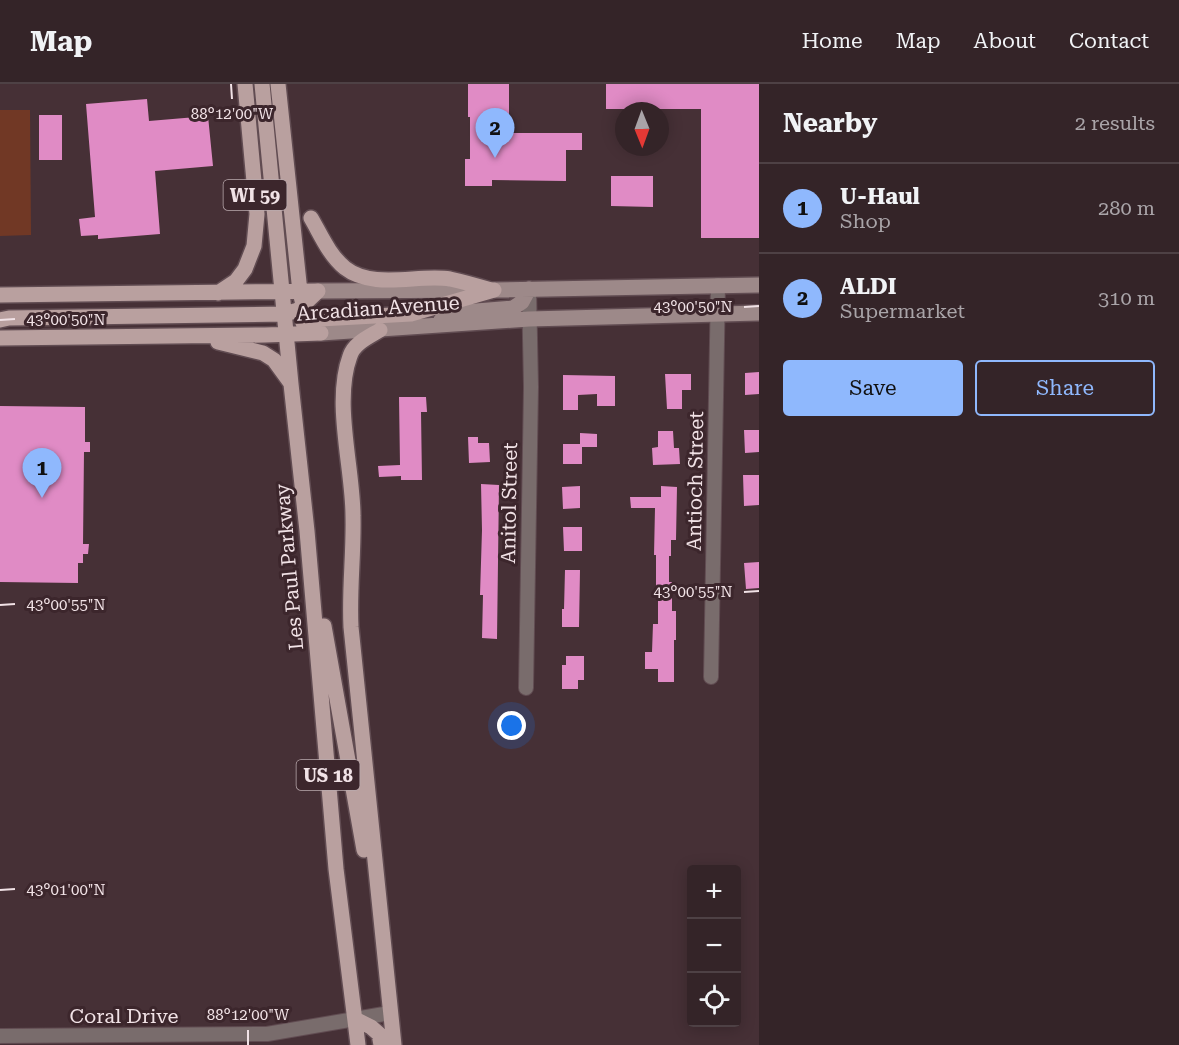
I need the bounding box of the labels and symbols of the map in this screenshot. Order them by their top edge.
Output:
north arrow [615,102,669,156]
text: 88°12'00"W [191,105,274,123]
pin: 2 [476,109,514,158]
road number: WI 59 [224,180,286,210]
street label: Arcadian Avenue [296,290,460,326]
text: 43°00'50"N [653,298,733,316]
text: 43°00'50"N [26,311,106,329]
street label: Antioch Street [682,411,708,551]
street label: Anitol Street [496,442,522,564]
pin: 1 [22,448,62,498]
street label: Les Paul Parkway [270,483,308,651]
text: 43°00'55"N [653,583,733,601]
text: 43°00'55"N [26,596,106,614]
your location [497,711,526,740]
road number: US 18 [296,760,360,790]
text: 43°01'00"N [26,881,106,899]
street label: Coral Drive [69,1004,179,1028]
text: 88°12'00"W [207,1006,290,1024]

